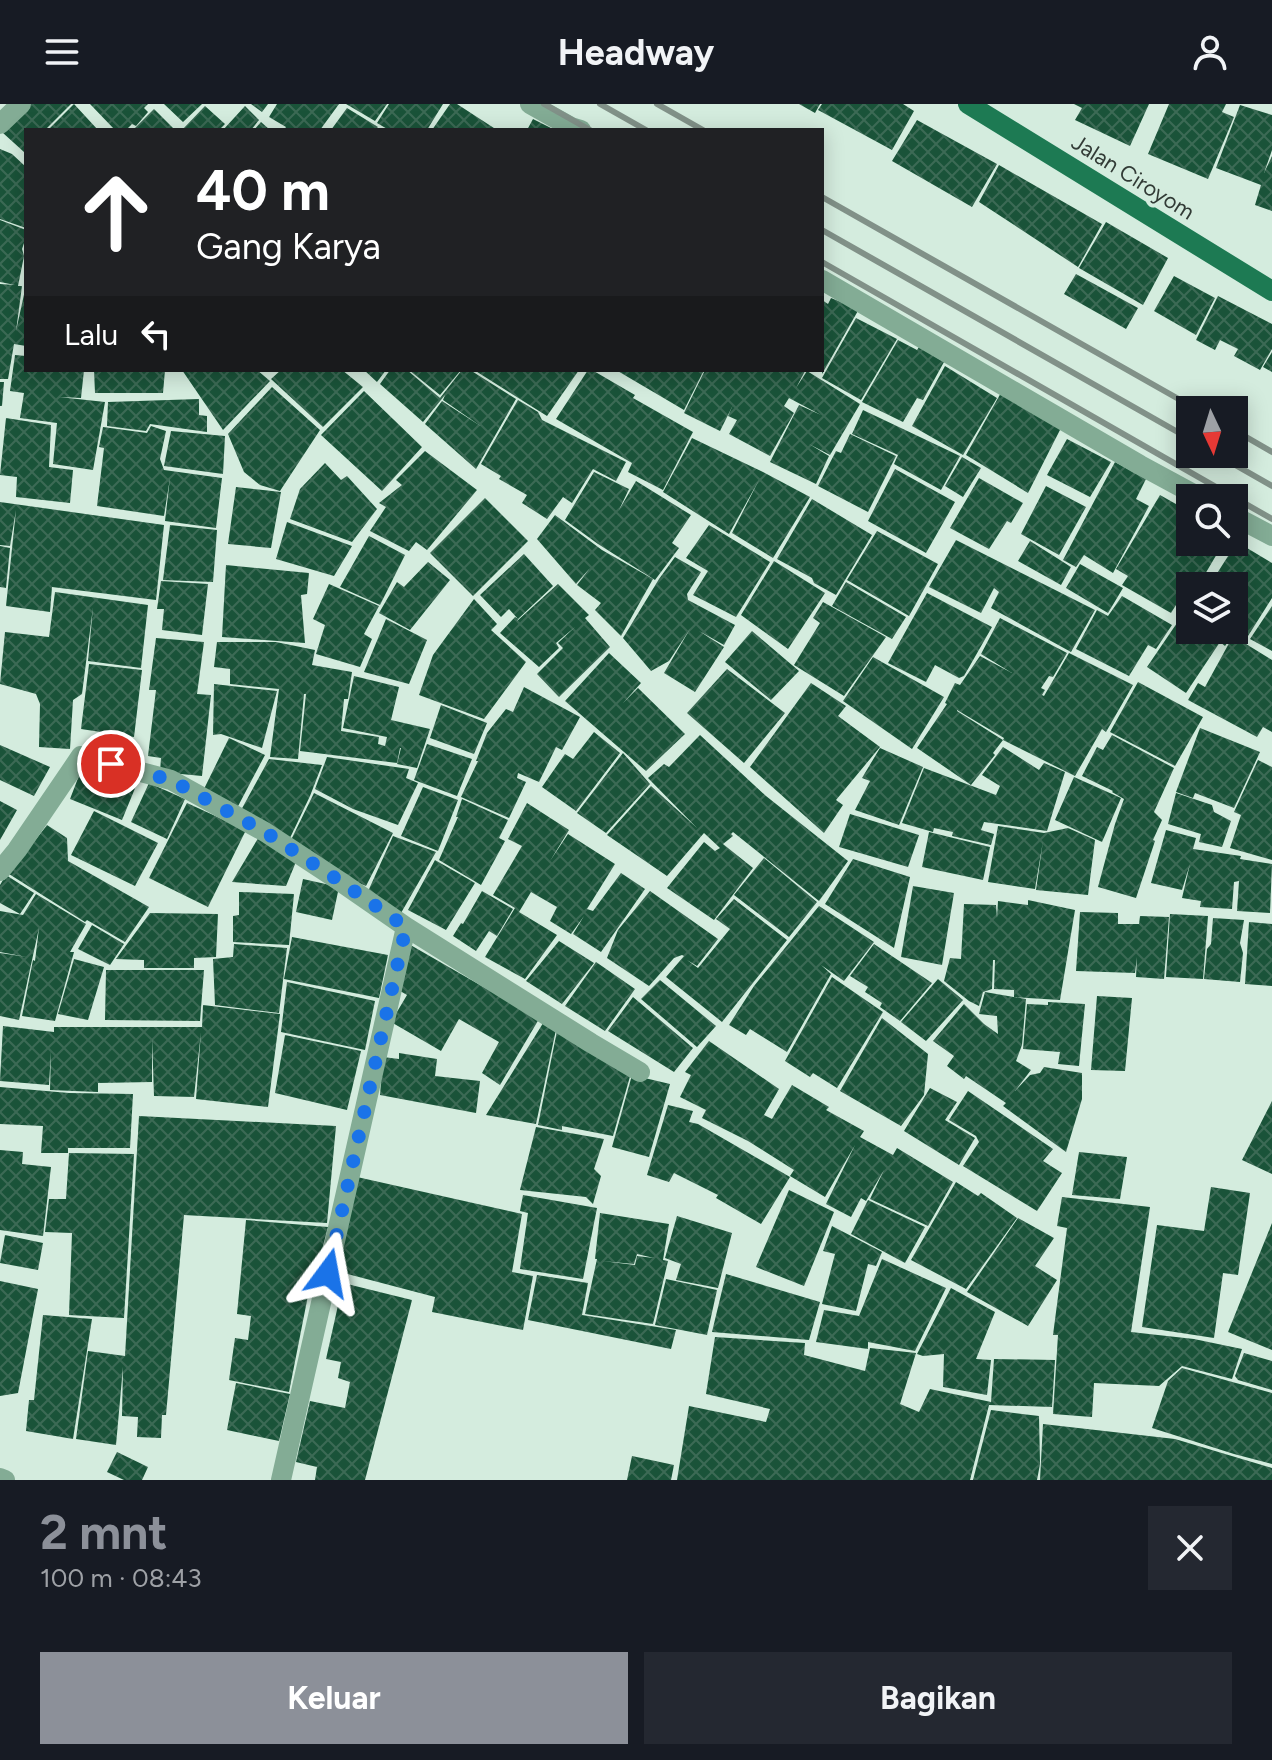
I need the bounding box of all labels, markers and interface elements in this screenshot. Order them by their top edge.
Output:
icon: menu [40,30,84,74]
icon: person [1188,30,1232,74]
text: Headway [558,31,714,74]
street label: Jalan Ciroyom [1066,128,1200,226]
text: 40 m [196,157,330,224]
icon: ahead [64,160,168,264]
text: Gang Karya [196,225,381,268]
icon: left [134,312,178,356]
text: Lalu [64,316,118,353]
north arrow [1176,396,1248,468]
map controls [1176,396,1248,644]
button: search [1176,484,1248,556]
button: layers [1176,572,1248,644]
pin [77,730,145,798]
icon: arrive [89,742,133,786]
position arrow [286,1231,370,1315]
text: 2 mnt [40,1503,168,1561]
button: close [1148,1506,1232,1590]
text: 100 m · 08:43 [40,1562,202,1594]
button: Keluar [40,1652,628,1744]
button: Bagikan [644,1652,1232,1744]

